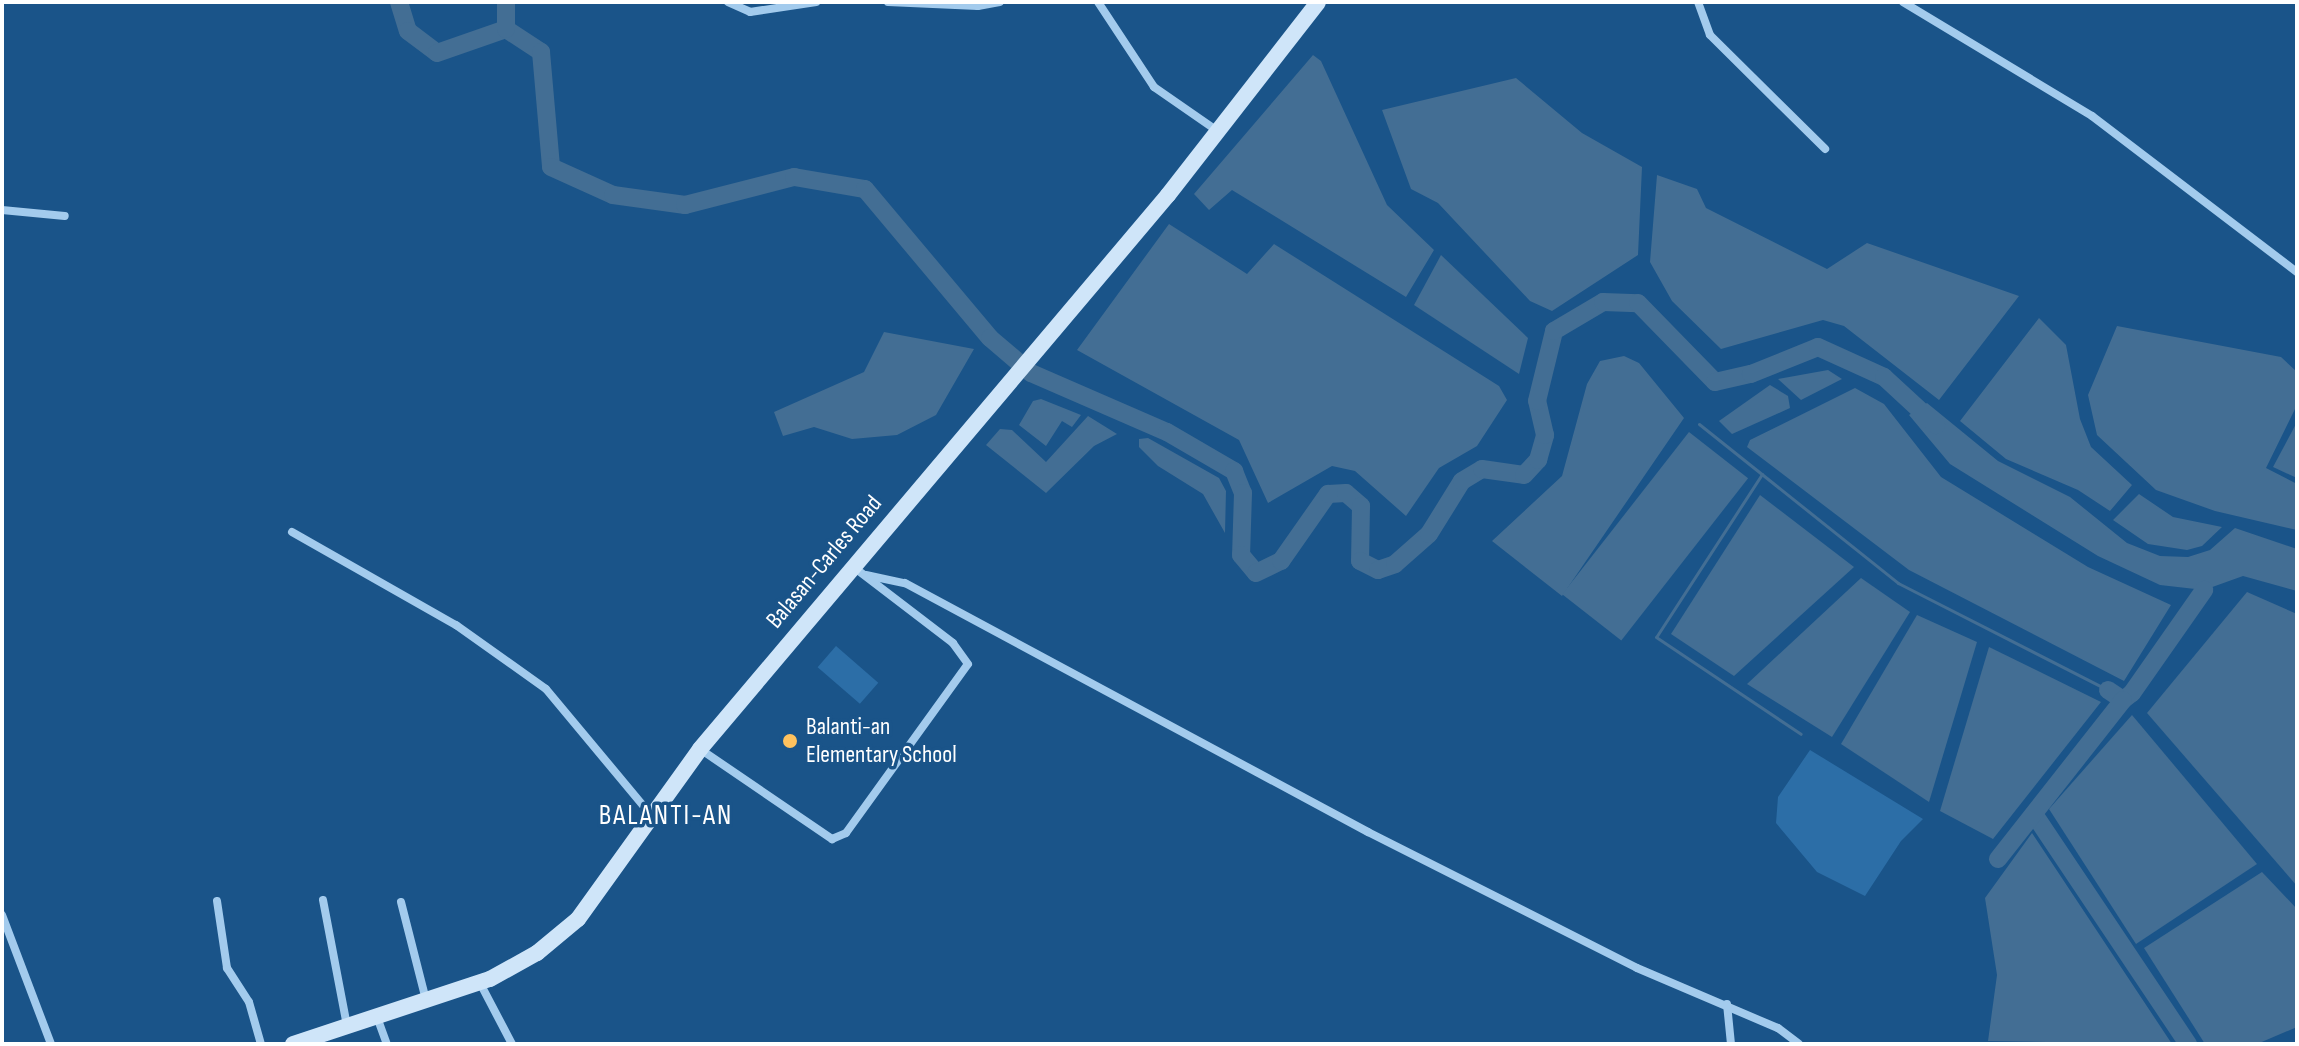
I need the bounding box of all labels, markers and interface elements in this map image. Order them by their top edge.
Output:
street label: Balasan-Carles Road [760,490,888,634]
place label: Balanti-an Elementary School [806,713,957,769]
marker: Balanti-an Elementary School [781,732,799,750]
district label: BALANTI-AN [599,799,733,833]

